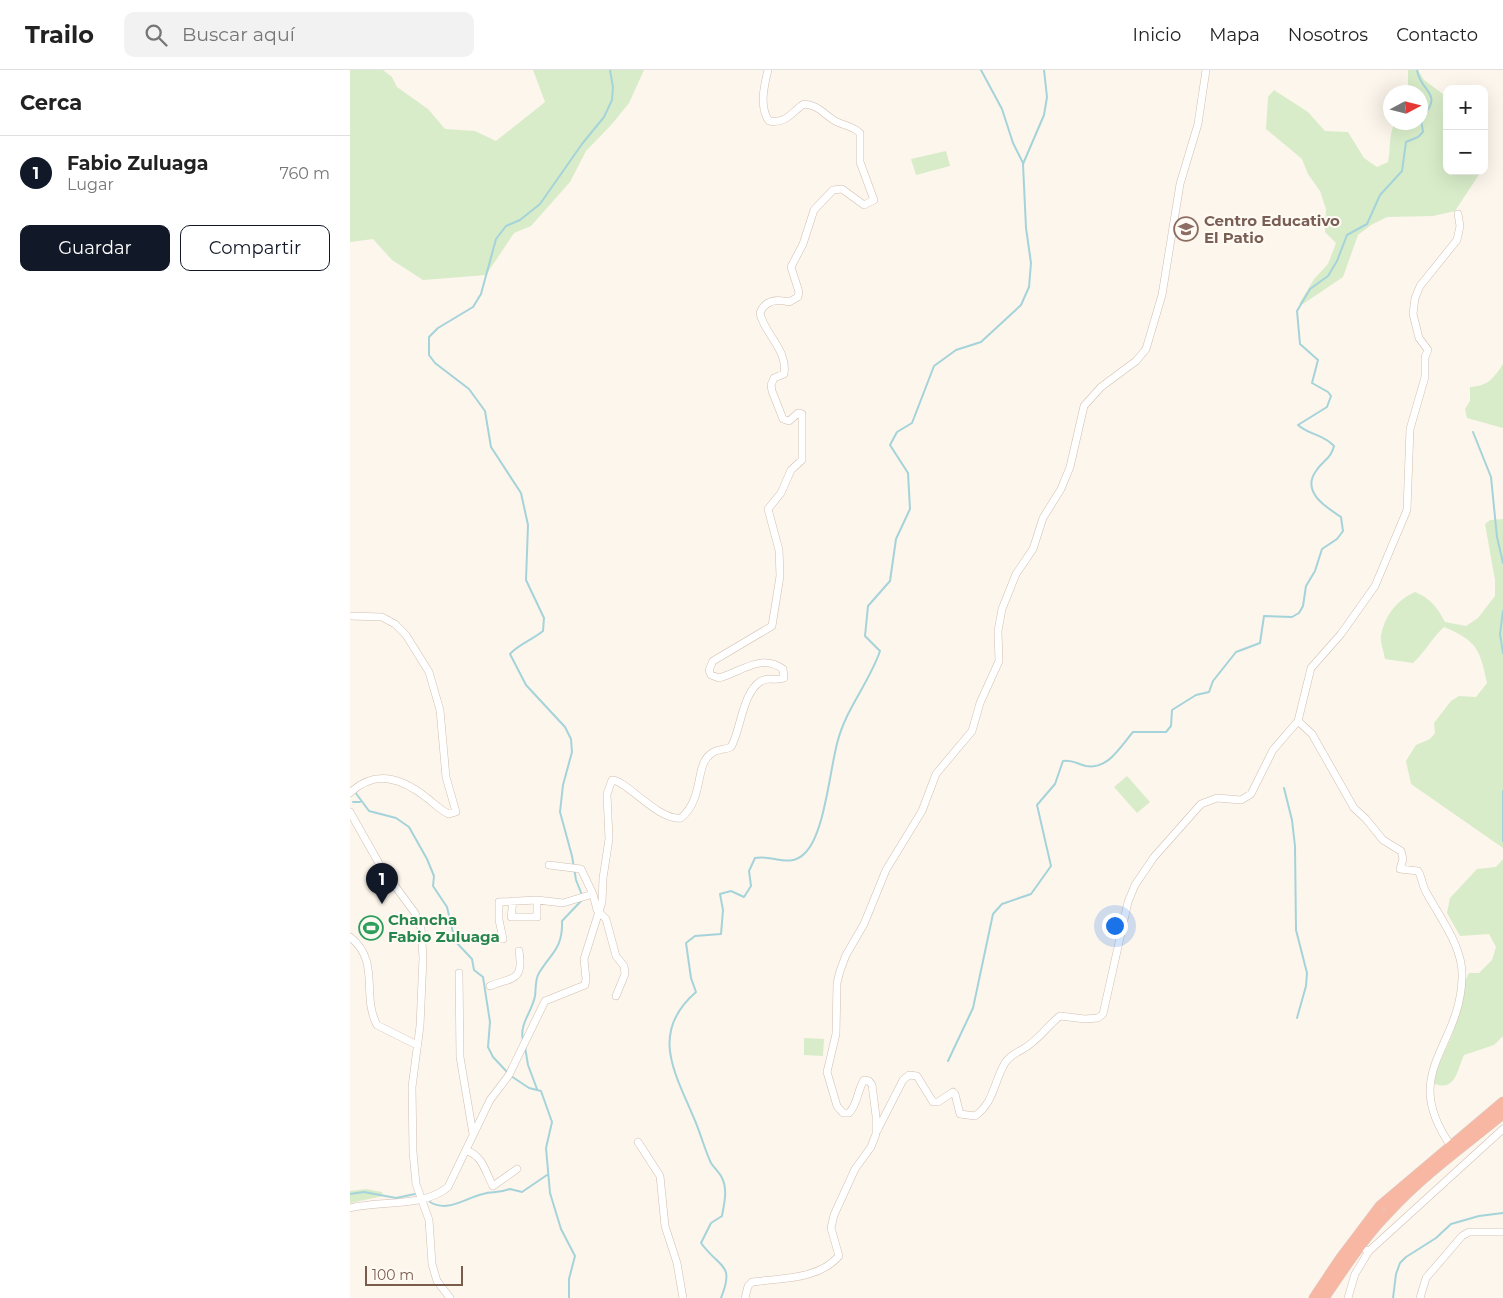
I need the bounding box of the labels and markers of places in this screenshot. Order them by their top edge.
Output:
place label: Centro Educativo El Patio [1204,211,1340,247]
school or university icon: Centro Educativo El Patio [1173,216,1199,242]
pin: 1 [366,863,398,904]
place label: Chancha Fabio Zuluaga [388,910,500,946]
sports icon: Chancha Fabio Zuluaga [358,915,384,941]

